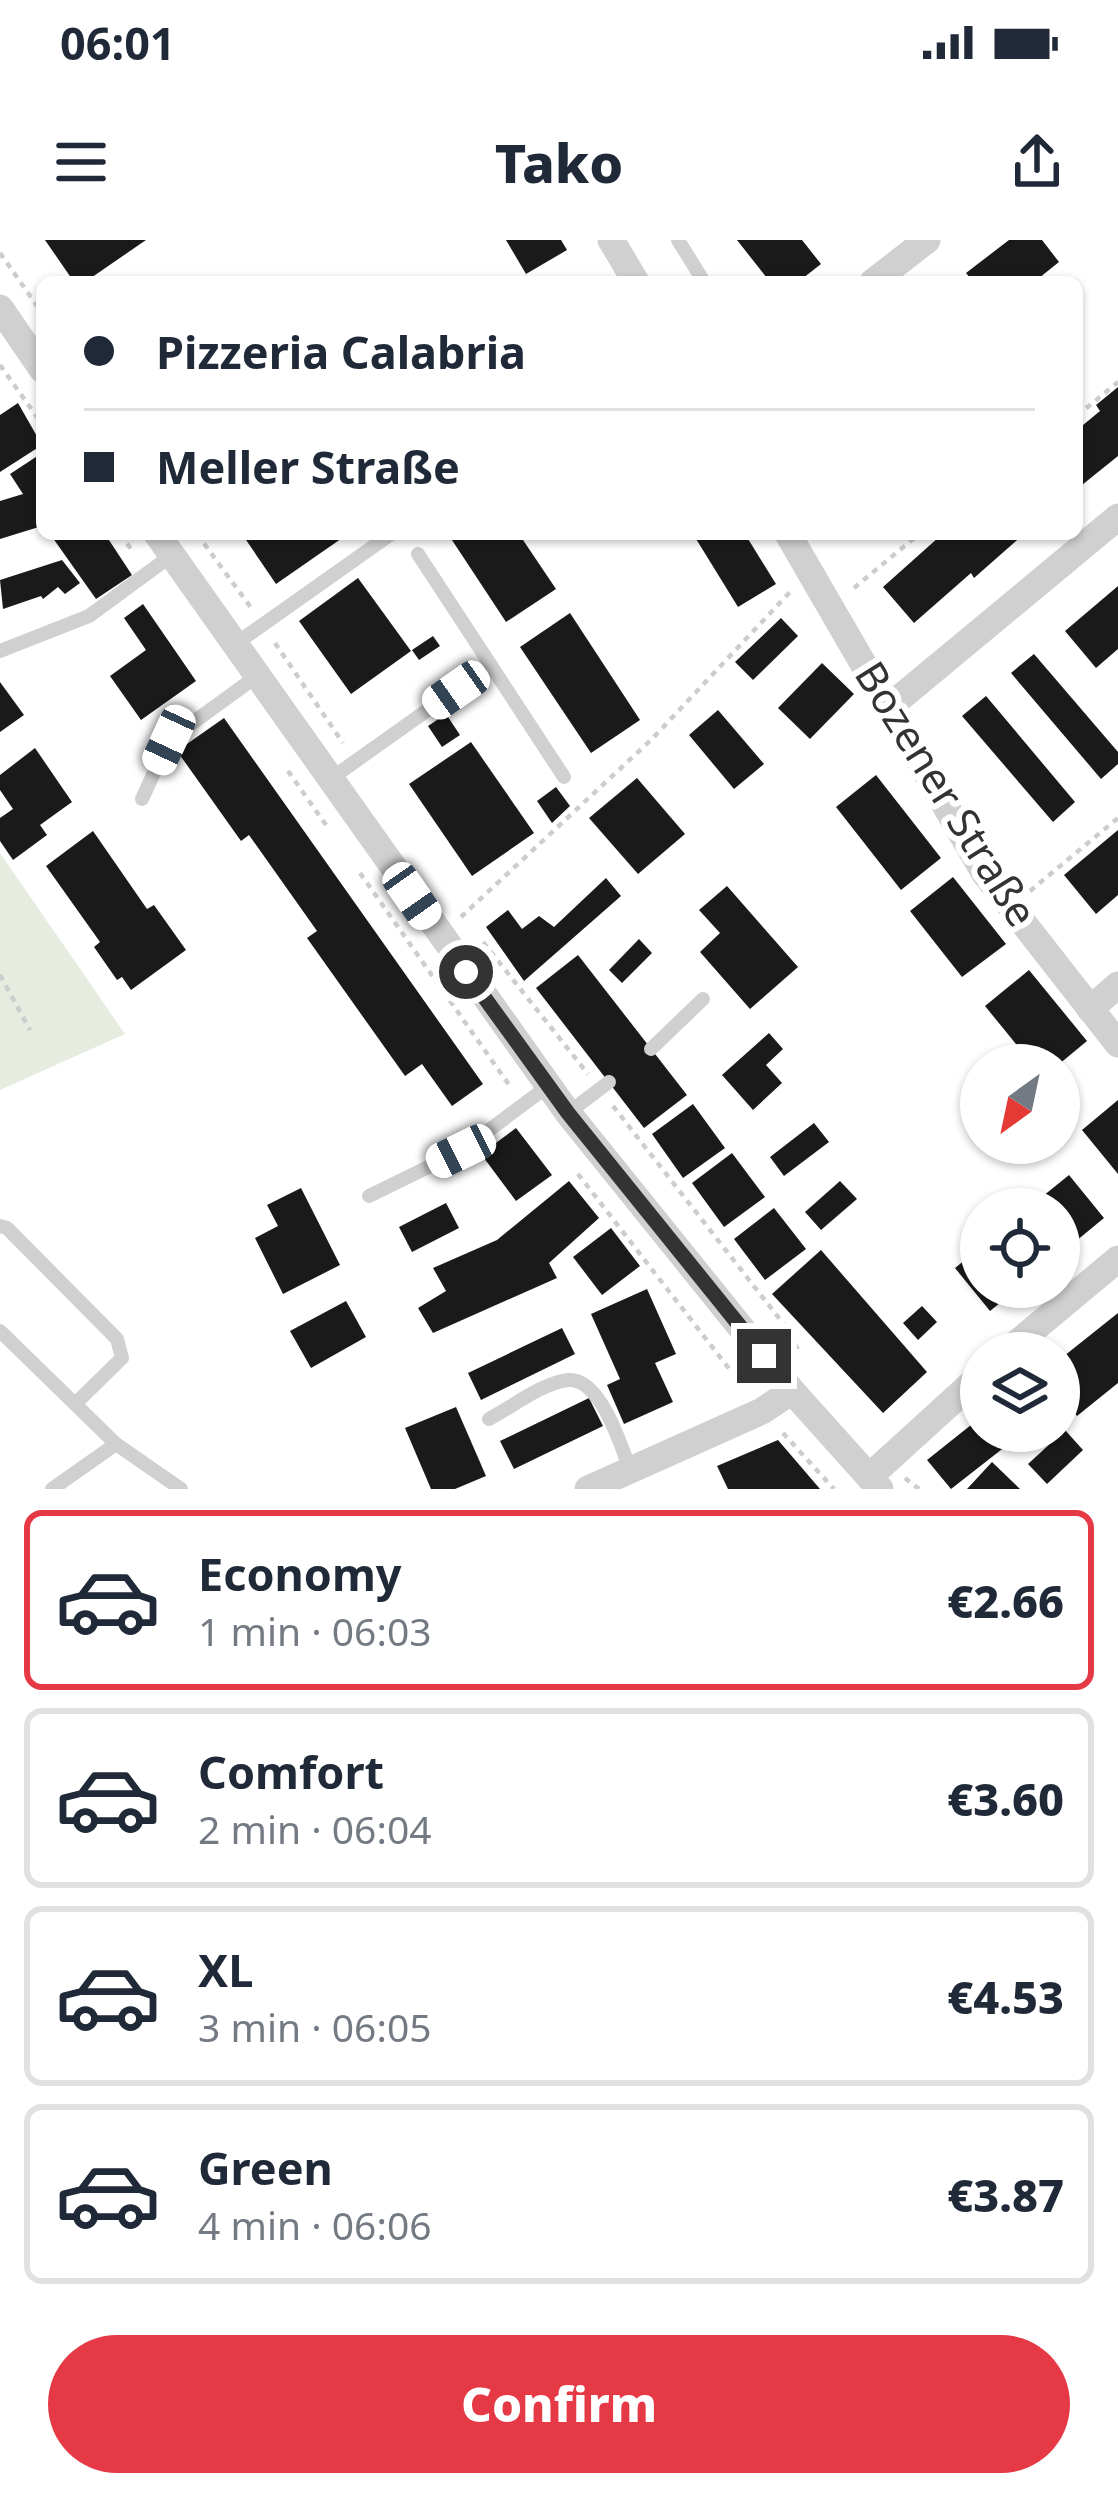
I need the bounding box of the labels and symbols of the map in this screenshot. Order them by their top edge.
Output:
street label: Bozener Straße [843,650,1051,936]
car [416,655,496,725]
car [137,700,201,780]
car [377,856,447,936]
route start [439,945,493,999]
north arrow [960,1044,1080,1164]
car [421,1119,501,1183]
route end [737,1329,791,1383]

